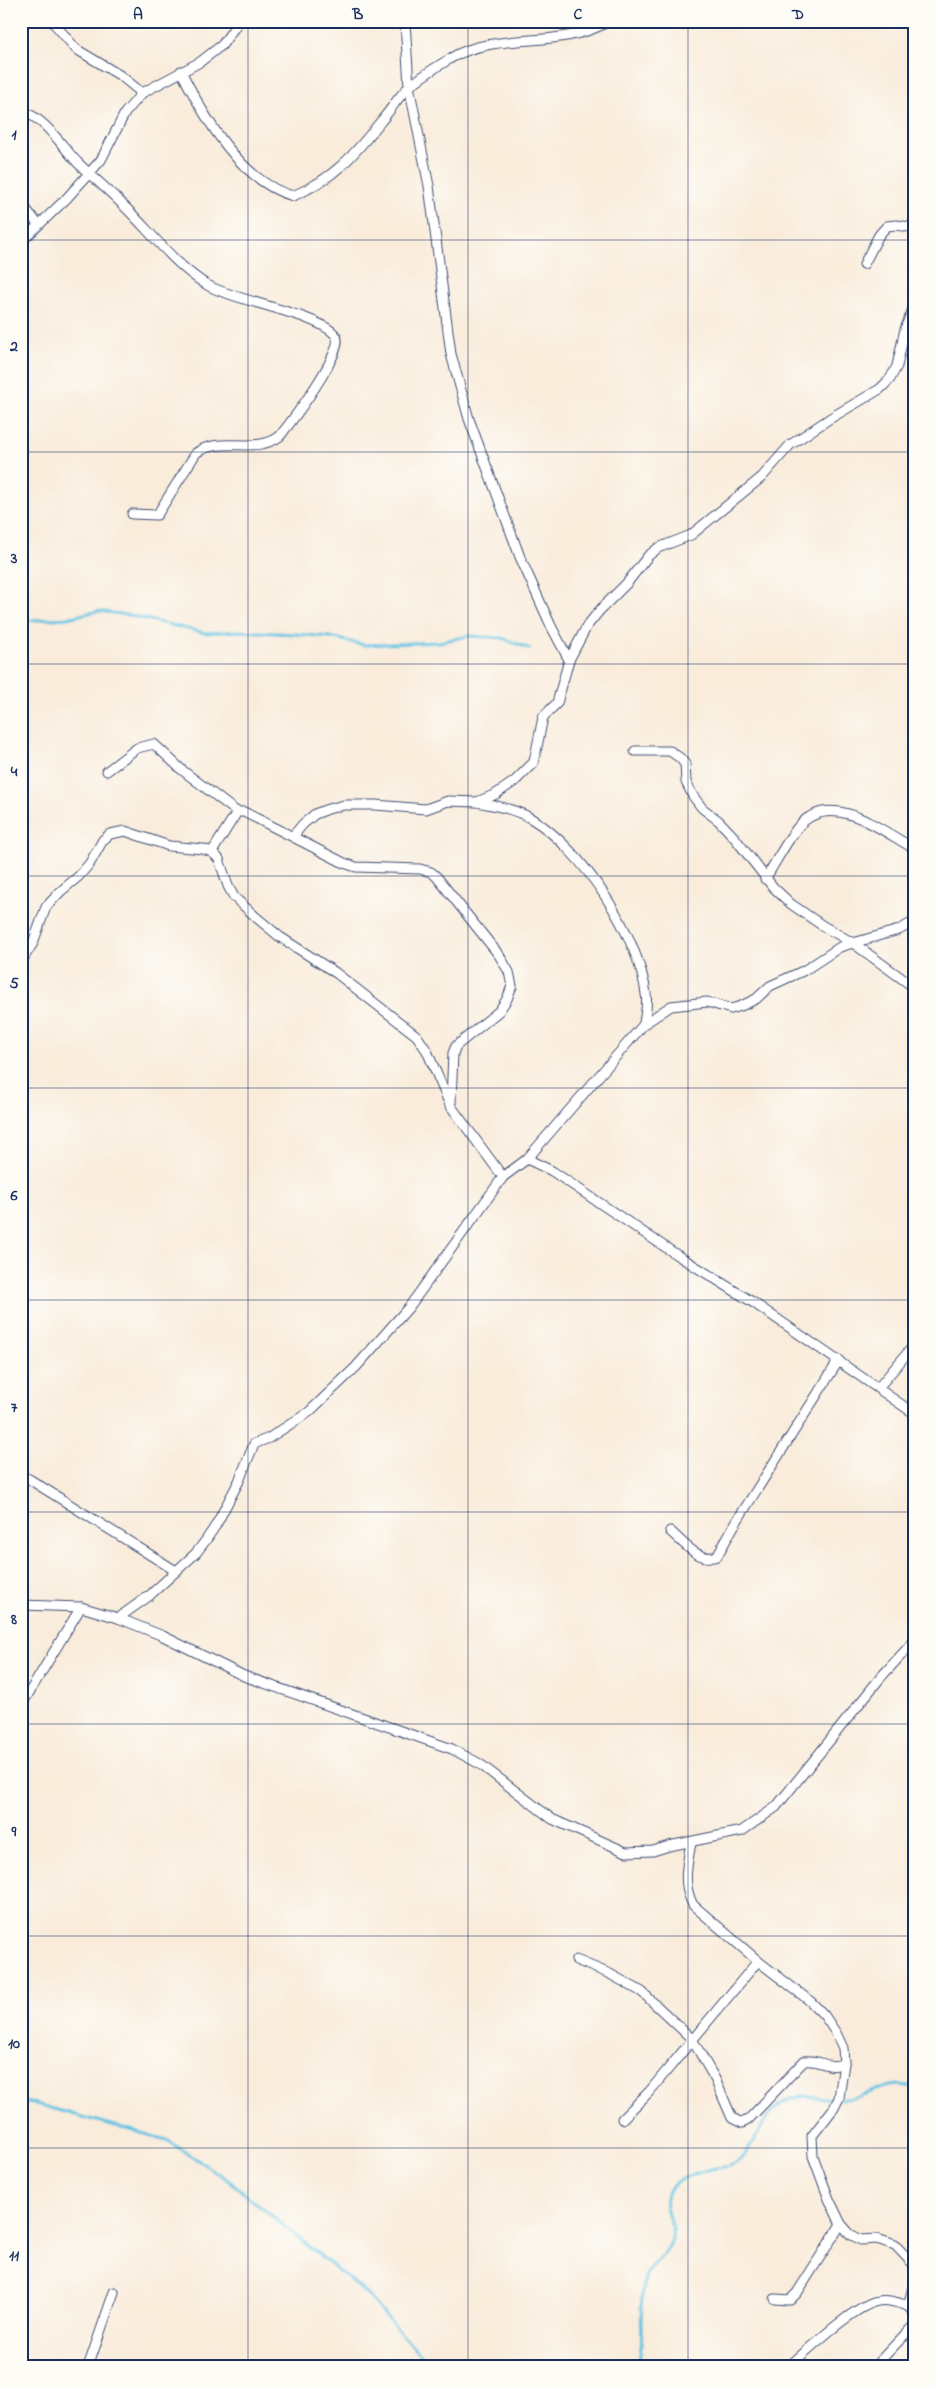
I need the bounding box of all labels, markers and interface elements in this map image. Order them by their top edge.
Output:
text: A [133,3,143,27]
text: B [352,3,364,27]
text: C [574,3,583,27]
text: D [791,3,804,27]
text: 1 [11,123,17,147]
text: 2 [9,335,18,359]
text: 3 [10,547,18,571]
text: 4 [10,760,18,784]
text: 5 [9,972,19,996]
text: 6 [9,1184,18,1208]
text: 7 [11,1396,18,1420]
text: 8 [10,1608,17,1632]
text: 9 [11,1820,17,1844]
text: 10 [8,2032,20,2056]
text: 11 [9,2244,20,2268]

